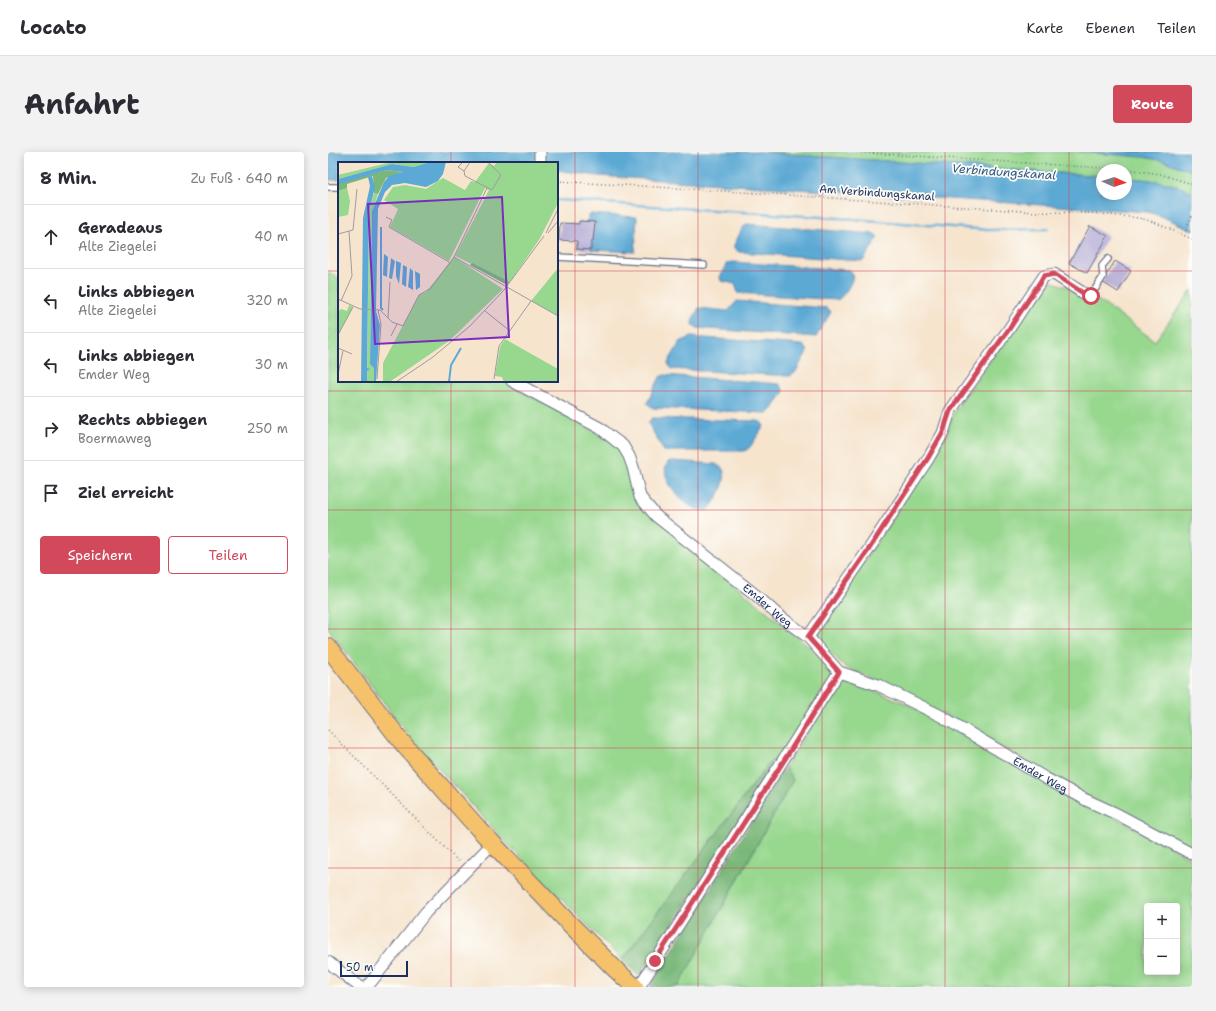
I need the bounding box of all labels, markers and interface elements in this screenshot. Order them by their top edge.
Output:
text: Locato [20,15,87,40]
text: Karte [1027,19,1064,37]
text: Ebenen [1086,19,1135,37]
text: Teilen [1157,19,1196,37]
text: Anfahrt [24,85,140,123]
button: Route [1113,85,1192,123]
water label: Verbindungskanal [951,160,1057,184]
inset map [338,162,558,382]
north arrow [1096,164,1132,200]
text: 8 Min. [40,167,97,189]
text: Zu Fuß · 640 m [191,170,288,187]
street label: Am Verbindungskanal [819,181,936,205]
text: Geradeaus [78,218,163,238]
icon: ahead [40,226,62,248]
text: 40 m [254,228,288,245]
text: Alte Ziegelei [78,238,157,255]
text: Links abbiegen [78,282,194,302]
route start [1082,287,1100,305]
icon: left [40,290,62,312]
text: 320 m [246,292,288,309]
text: Alte Ziegelei [78,302,157,319]
text: Links abbiegen [78,346,194,366]
icon: left [40,354,62,376]
text: 30 m [254,356,288,373]
text: Emder Weg [78,366,150,383]
text: Rechts abbiegen [78,410,207,430]
icon: right [40,418,62,440]
text: 250 m [247,420,288,437]
text: Boermaweg [78,430,152,447]
icon: arrive [40,482,62,504]
text: Ziel erreicht [78,483,174,503]
button: Speichern [40,536,160,574]
button: Teilen [168,536,288,574]
street label: Emder Weg [740,580,796,631]
street label: Emder Weg [1010,753,1071,797]
map controls [1144,903,1180,975]
button: + [1144,903,1180,939]
button: − [1144,939,1180,975]
route end [646,952,664,970]
scale bar [340,959,408,978]
text: 50 m [346,960,374,975]

